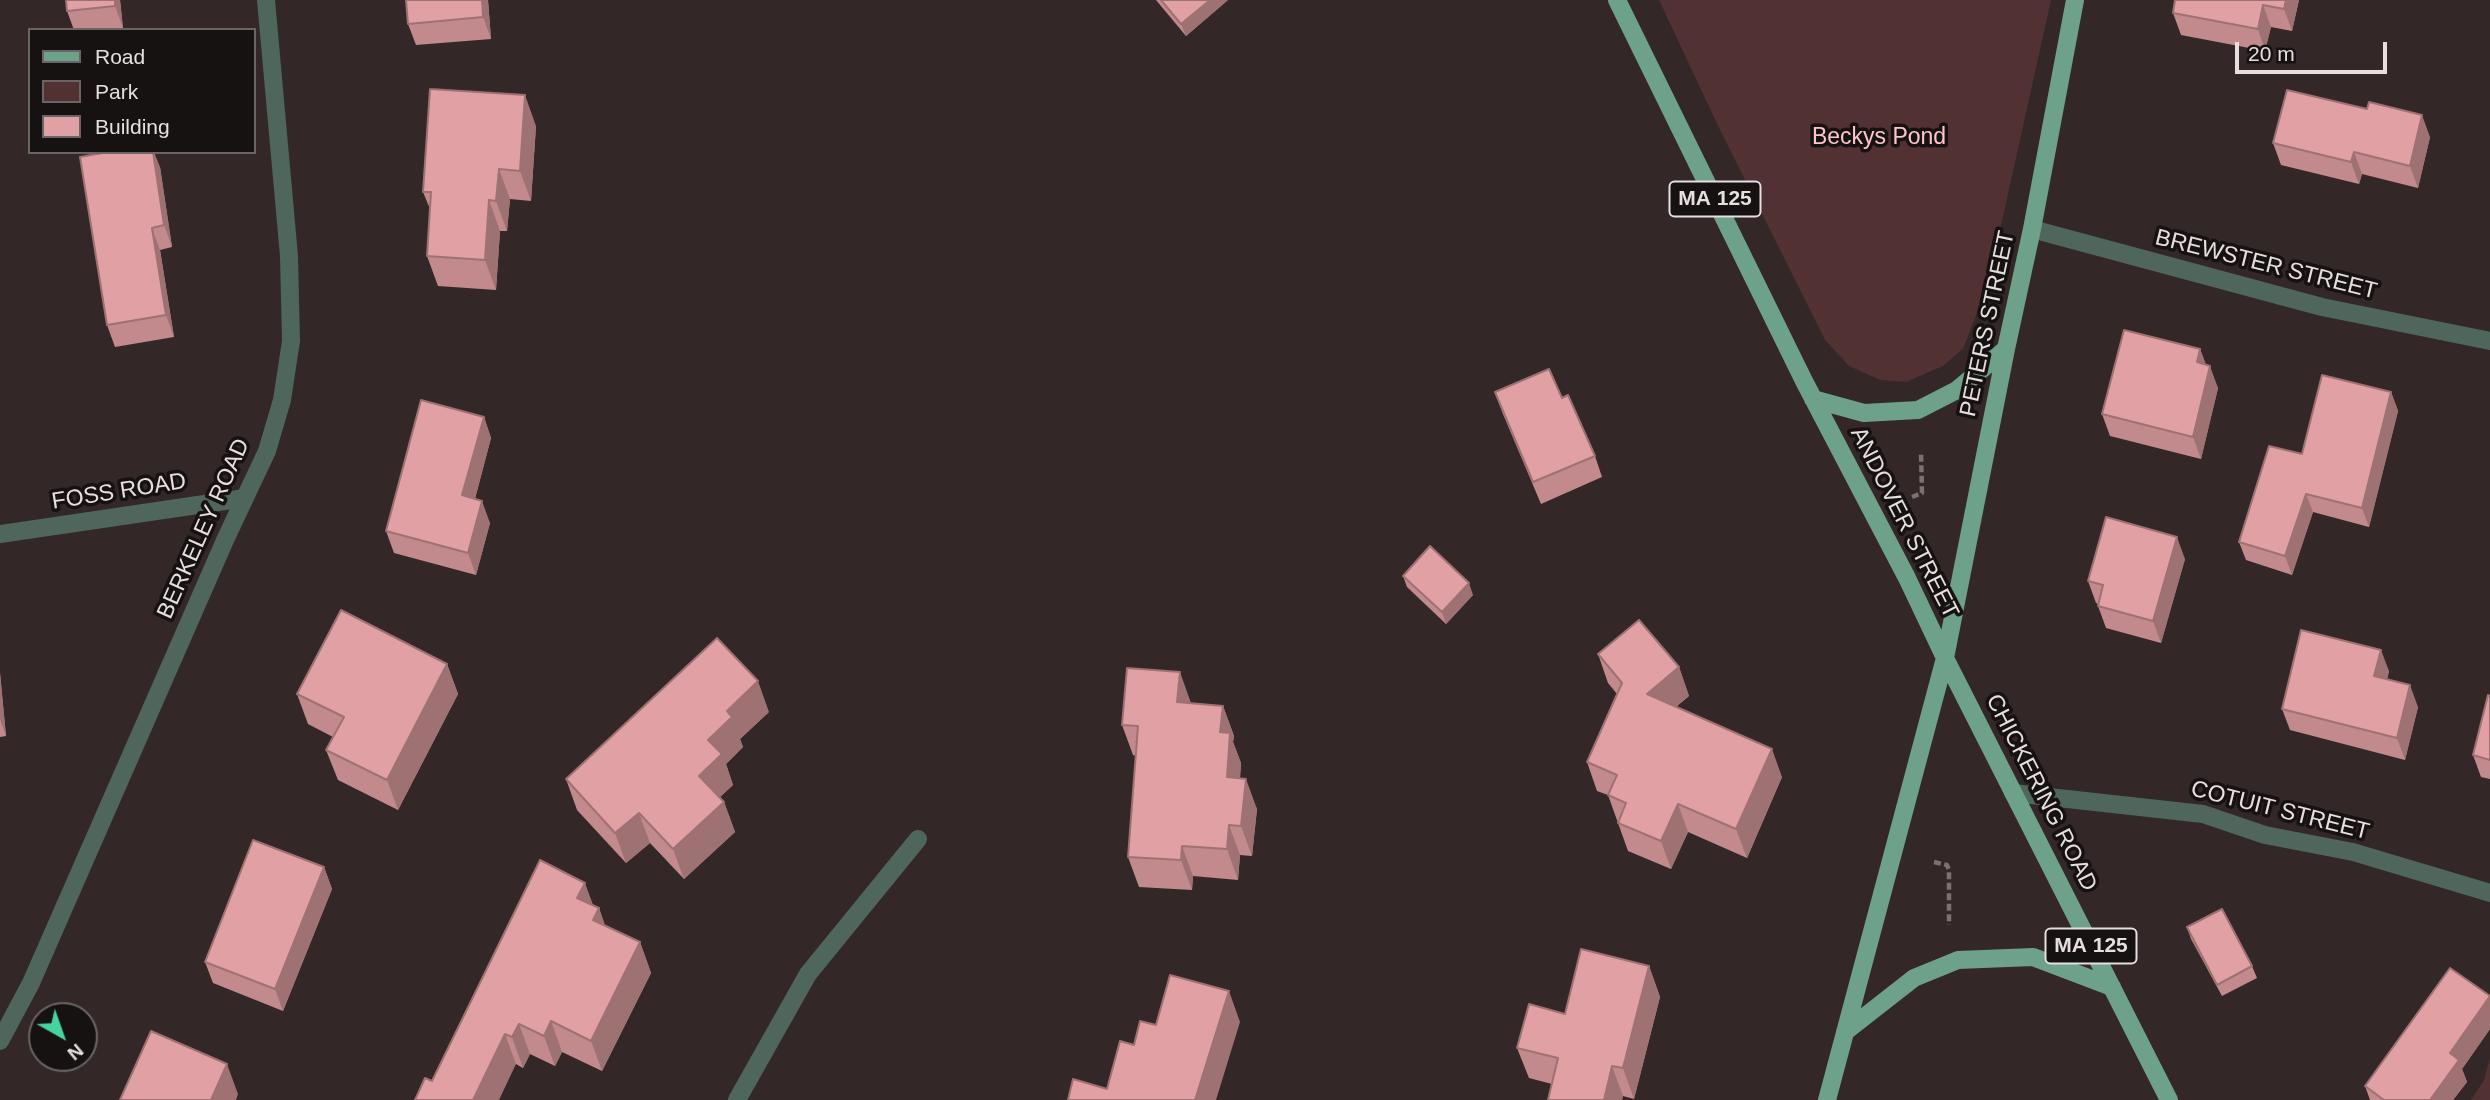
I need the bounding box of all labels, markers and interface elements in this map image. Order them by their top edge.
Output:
legend [28,28,256,154]
scale bar [2238,28,2390,72]
text: 20 m [2248,42,2295,65]
text: Road [95,45,145,68]
text: Park [95,80,138,103]
text: Building [95,115,170,138]
park label: Beckys Pond [1812,124,1946,152]
road number: MA 125 [1670,182,1760,216]
street label: BREWSTER STREET [2152,224,2380,306]
street label: PETERS STREET [1955,229,2021,419]
street label: ANDOVER STREET [1844,423,1964,623]
street label: BERKELEY ROAD [152,435,256,623]
street label: FOSS ROAD [50,468,188,516]
street label: CHICKERING ROAD [1979,690,2103,896]
street label: COTUIT STREET [2188,776,2372,846]
road number: MA 125 [2046,928,2136,964]
north arrow [28,1002,98,1072]
text: N [64,1039,88,1064]

